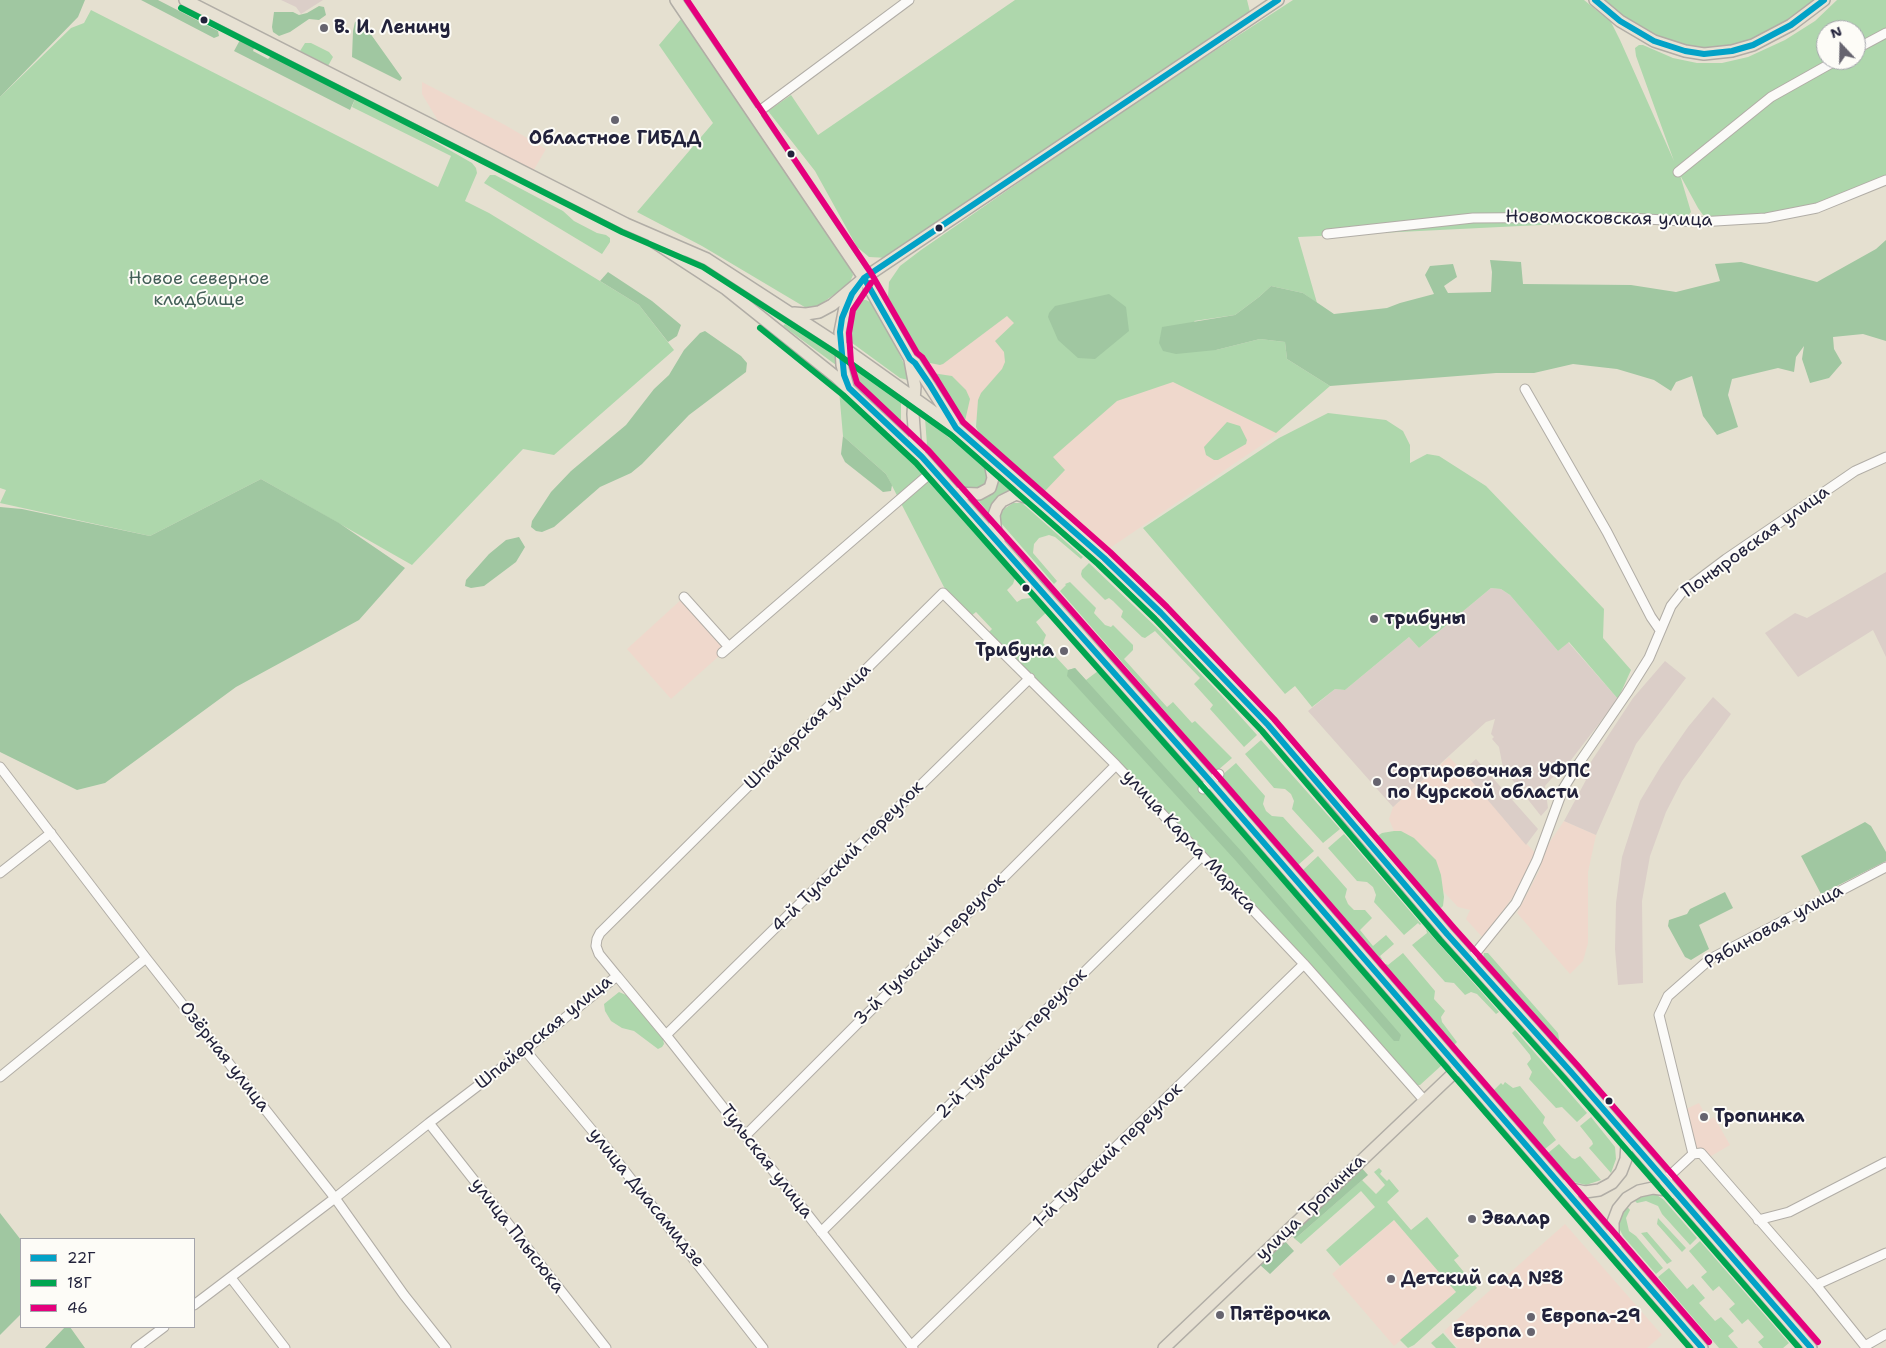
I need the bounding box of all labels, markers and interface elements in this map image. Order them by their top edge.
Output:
unlabelled marker [199,15,209,25]
place label: В. И. Ленину [334,17,451,39]
north arrow [1816,20,1866,70]
marker: В. И. Ленину [318,22,330,34]
text: N [1828,22,1844,42]
marker: Областное ГИБДД [609,114,621,126]
place label: Областное ГИБДД [529,128,701,150]
unlabelled marker [786,149,796,159]
street label: Новомосковская улица [1505,206,1713,232]
unlabelled marker [934,223,944,233]
park label: Новое северное кладбище [128,268,270,310]
street label: Поныровская улица [1678,481,1834,603]
unlabelled marker [1021,583,1031,593]
place label: трибуны [1384,608,1466,630]
marker: трибуны [1368,613,1380,625]
place label: Трибуна [975,640,1054,662]
marker: Трибуна [1058,645,1070,657]
street label: Шпайерская улица [740,659,876,795]
place label: Сортировочная УФПС по Курской области [1387,761,1590,804]
street label: улица Карла Маркса [1117,766,1261,918]
marker: Сортировочная УФПС по Курской области [1371,776,1383,788]
street label: 4-й Тульский переулок [768,777,928,937]
street label: 3-й Тульский переулок [850,870,1010,1030]
street label: Рябиновая улица [1701,880,1847,974]
street label: 2-й Тульский переулок [932,964,1092,1124]
street label: Шпайерская улица [471,971,617,1095]
street label: Озёрная улица [174,998,274,1116]
street label: 1-й Тульский переулок [1029,1079,1187,1233]
unlabelled marker [1604,1096,1614,1106]
street label: Тульская улица [715,1101,817,1223]
place label: Тропинка [1714,1106,1805,1128]
marker: Тропинка [1698,1111,1710,1123]
street label: улица Диасамидзе [583,1124,709,1272]
street label: улица Тропинка [1252,1150,1370,1266]
street label: улица Плысюка [465,1174,569,1298]
place label: Эвалар [1482,1208,1550,1230]
marker: Эвалар [1466,1213,1478,1225]
legend [20,1238,195,1328]
text: 22Г [67,1248,95,1268]
place label: Детский сад №8 [1401,1268,1563,1290]
text: 18Г [67,1273,92,1293]
marker: Детский сад №8 [1385,1273,1397,1285]
text: 46 [67,1298,88,1318]
place label: Пятёрочка [1230,1304,1330,1326]
place label: Европа-29 [1541,1306,1641,1328]
marker: Пятёрочка [1214,1309,1226,1321]
marker: Европа-29 [1525,1311,1537,1323]
place label: Европа [1453,1321,1521,1343]
marker: Европа [1525,1326,1537,1338]

